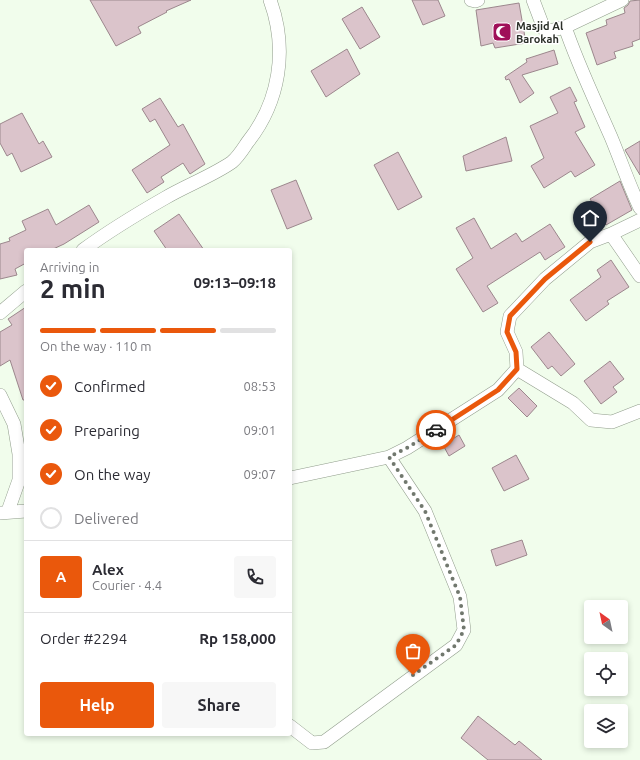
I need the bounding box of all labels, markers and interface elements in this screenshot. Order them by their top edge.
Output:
place label: Masjid Al Barokah [516,20,564,45]
mosque icon: Masjid Al Barokah [491,21,513,43]
pin [573,201,607,242]
icon: home [579,207,601,229]
text: Arriving in [40,260,99,274]
text: 2 min [40,274,106,303]
text: 09:13–09:18 [193,274,276,291]
text: On the way · 110 m [40,339,152,353]
icon: check [40,375,62,397]
text: Confirmed [74,378,146,395]
text: 08:53 [243,379,276,393]
courier [416,410,456,450]
icon: check [40,419,62,441]
icon: car [425,419,447,441]
text: Preparing [74,422,140,439]
text: 09:01 [243,423,276,437]
icon: check [40,463,62,485]
text: On the way [74,466,150,483]
text: 09:07 [243,467,276,481]
text: Delivered [74,510,139,527]
button: phone [234,556,276,598]
text: Alex [92,561,124,578]
text: A [56,568,66,585]
text: Courier · 4.4 [92,578,162,592]
north arrow [584,600,628,644]
map controls [584,600,628,748]
text: Order #2294 [40,630,127,647]
text: Rp 158,000 [199,630,276,647]
pin [396,634,430,675]
icon: bag [402,640,424,662]
button: locate [584,652,628,696]
button: Help [40,682,154,728]
button: Share [162,682,276,728]
button: layers [584,704,628,748]

